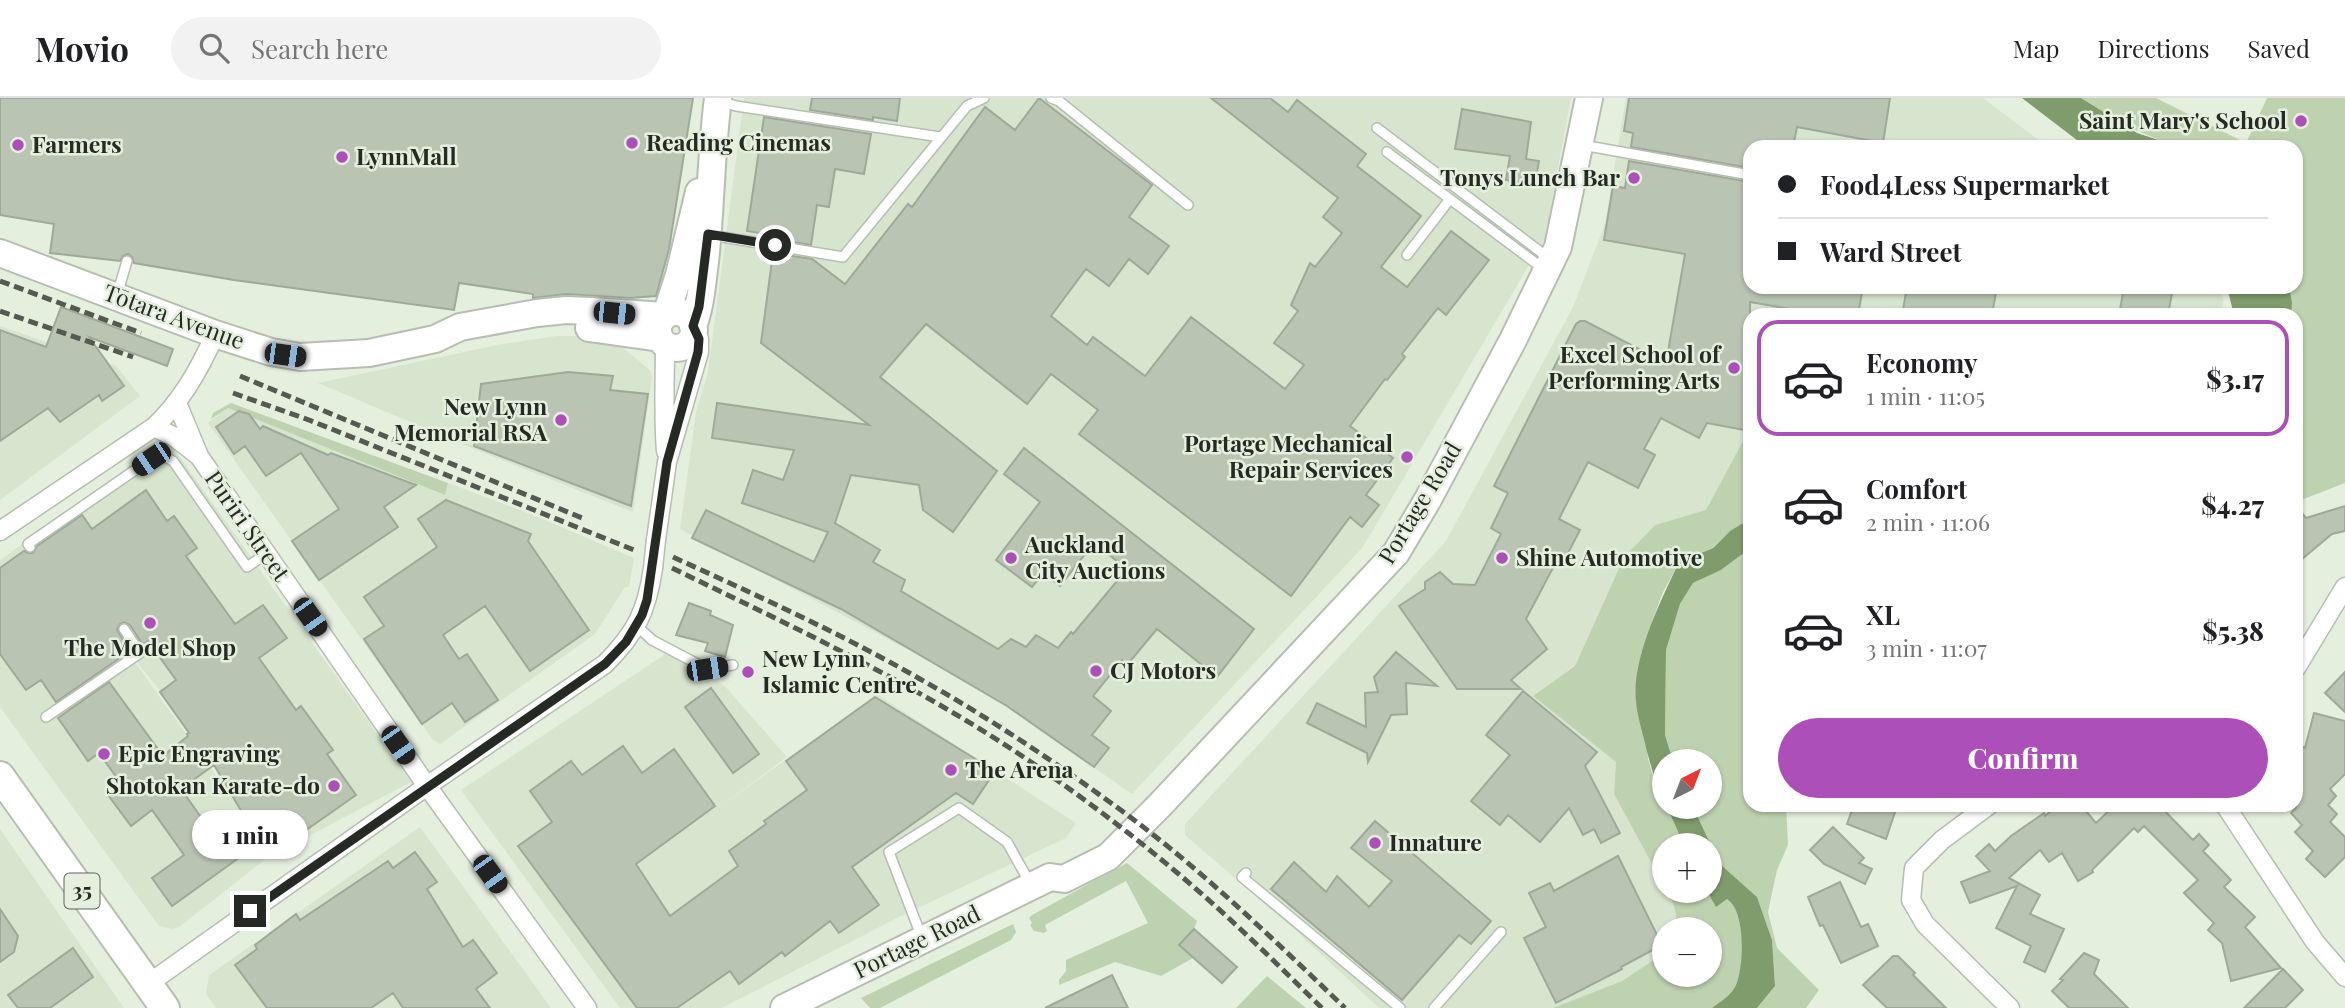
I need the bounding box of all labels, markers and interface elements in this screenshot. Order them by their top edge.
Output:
search box [171,17,661,80]
text: Movio [35,26,129,70]
icon: search [195,29,233,67]
text: Search here [251,31,388,66]
text: Map [2013,32,2059,64]
text: Directions [2097,32,2210,64]
text: Saved [2248,32,2310,64]
place label: Saint Mary's School [2079,104,2287,135]
marker: Saint Mary's School [2293,113,2309,129]
place label: Reading Cinemas [646,126,831,157]
place label: Farmers [32,128,122,159]
marker: Reading Cinemas [624,135,640,151]
marker: Farmers [10,137,26,153]
place label: LynnMall [356,140,457,171]
marker: LynnMall [334,149,350,165]
place label: Tonys Lunch Bar [1440,161,1620,192]
text: Food4Less Supermarket [1820,167,2109,202]
marker: Tonys Lunch Bar [1626,170,1642,186]
route start [759,229,791,261]
text: Ward Street [1820,234,1962,269]
street label: Tōtara Avenue [100,276,249,355]
car [593,300,636,326]
place label: Excel School of Performing Arts [1548,338,1722,395]
car [263,342,308,368]
text: Economy [1866,345,1977,380]
icon: car [1782,347,1845,410]
marker: Excel School of Performing Arts [1726,360,1742,376]
text: $3.17 [2206,361,2264,396]
text: 1 min · 11:05 [1866,380,1985,411]
place label: New Lynn Memorial RSA [394,390,548,447]
marker: New Lynn Memorial RSA [553,412,569,428]
place label: Portage Mechanical Repair Services [1184,427,1393,484]
street label: Portage Road [1370,435,1467,569]
car [128,439,175,479]
marker: Portage Mechanical Repair Services [1399,449,1415,465]
street label: Pūriri Street [199,464,298,587]
text: Comfort [1866,471,1967,506]
icon: car [1782,473,1845,536]
text: $4.27 [2201,487,2264,522]
text: 2 min · 11:06 [1866,506,1990,537]
place label: Auckland City Auctions [1024,528,1165,585]
place label: Shine Automotive [1516,541,1702,572]
marker: Auckland City Auctions [1003,550,1019,566]
marker: Shine Automotive [1494,550,1510,566]
car [290,594,331,640]
text: XL [1866,597,1900,632]
icon: car [1782,599,1845,662]
text: $5.38 [2202,613,2264,648]
marker: The Model Shop [142,615,158,631]
place label: The Model Shop [64,631,236,662]
text: 3 min · 11:07 [1866,632,1987,663]
place label: New Lynn Islamic Centre [762,642,917,699]
place label: CJ Motors [1110,654,1216,685]
car [685,655,730,683]
marker: CJ Motors [1088,663,1104,679]
marker: New Lynn Islamic Centre [740,664,756,680]
button: Confirm [1778,718,2268,798]
car [378,722,419,768]
place label: Epic Engraving [118,737,280,768]
marker: Epic Engraving [96,746,112,762]
north arrow [1652,749,1722,819]
map controls [1652,749,1722,987]
place label: The Arena [965,753,1074,784]
marker: The Arena [943,762,959,778]
place label: Shotokan Karate-do [106,769,320,800]
marker: Shotokan Karate-do [326,778,342,794]
callout: 1 min [192,810,308,858]
text: 1 min [222,819,278,850]
place label: Innature [1389,826,1482,857]
button: + [1652,833,1722,903]
marker: Innature [1367,835,1383,851]
car [470,851,511,897]
road number: 35 [64,874,100,908]
route end [234,895,266,927]
street label: Portage Road [848,897,985,985]
button: − [1652,917,1722,987]

